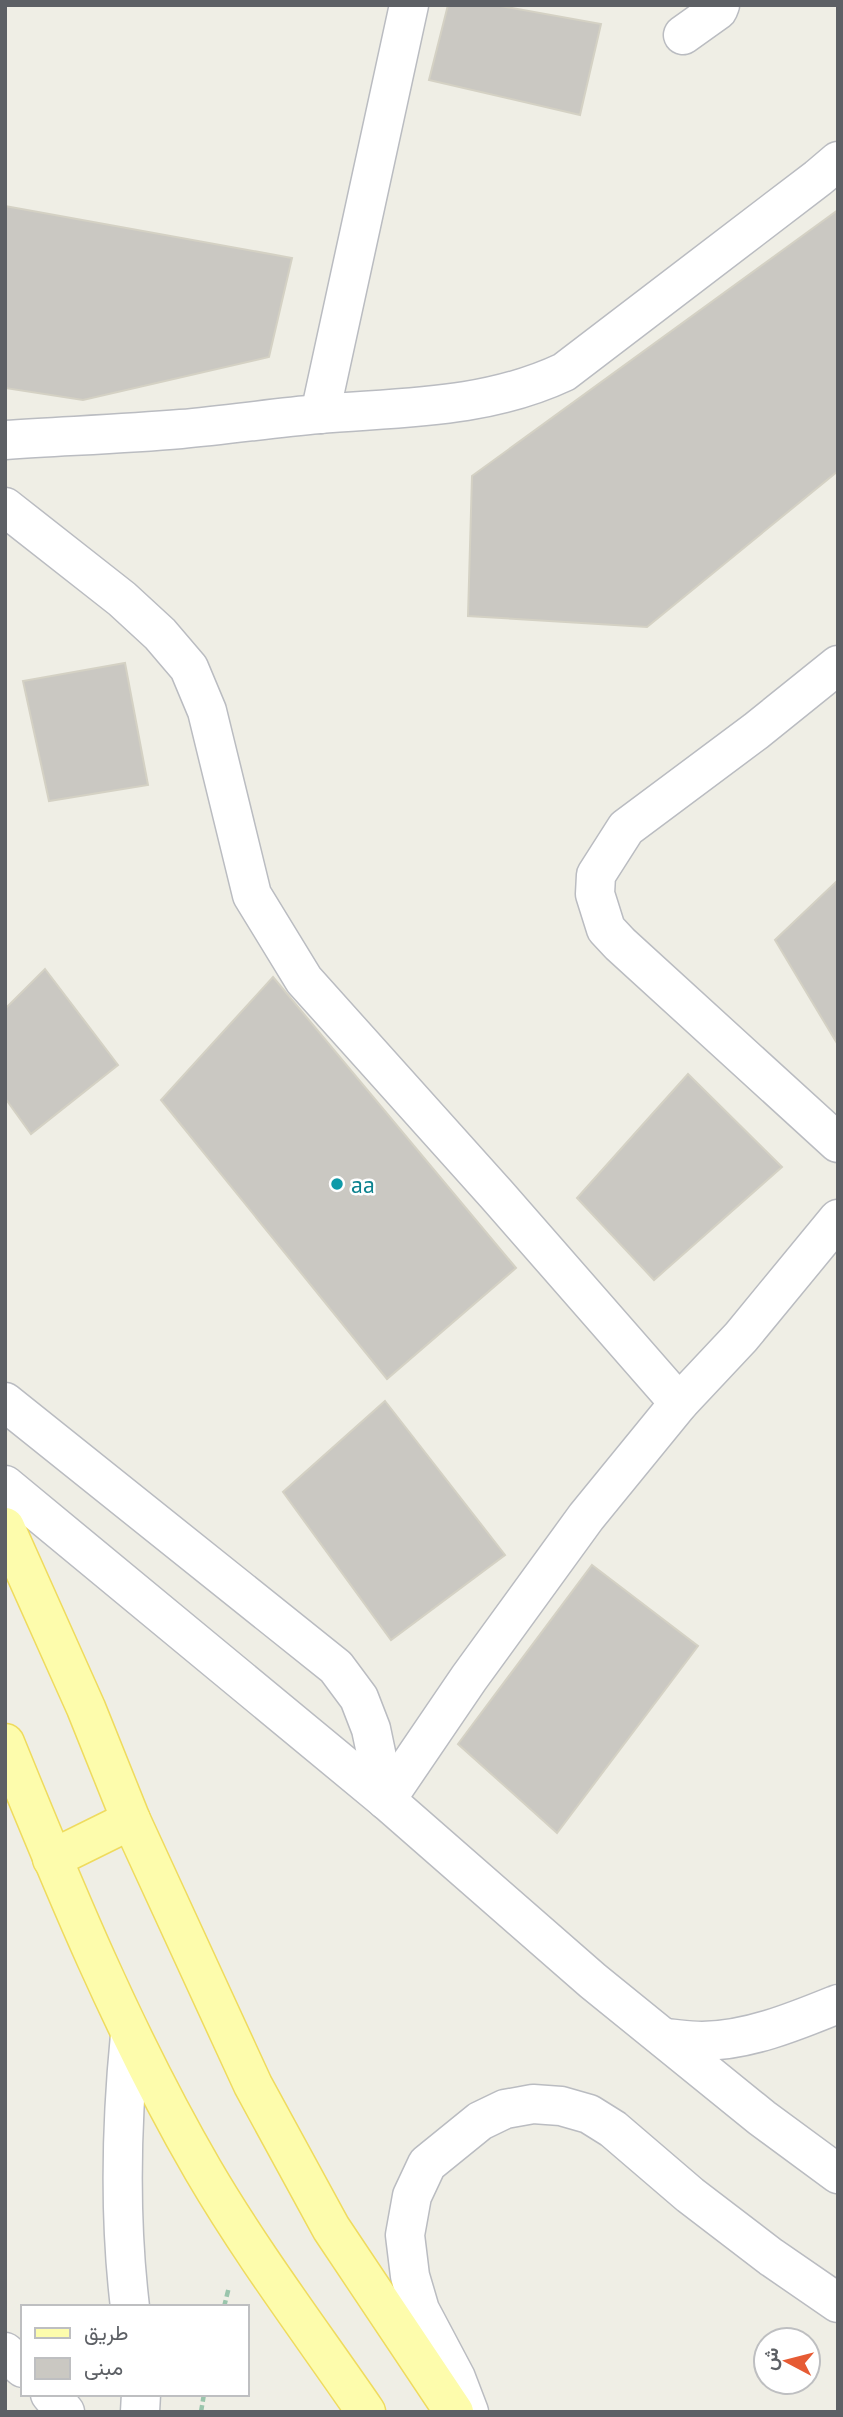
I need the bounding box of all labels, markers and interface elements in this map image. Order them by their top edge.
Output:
place label: aa [351,1169,375,1200]
marker: aa [329,1176,345,1192]
legend [21,2305,248,2396]
text: طريق [84,2319,129,2346]
north arrow [752,2326,822,2396]
text: ش [757,2346,783,2372]
text: مبنى [84,2354,123,2381]

